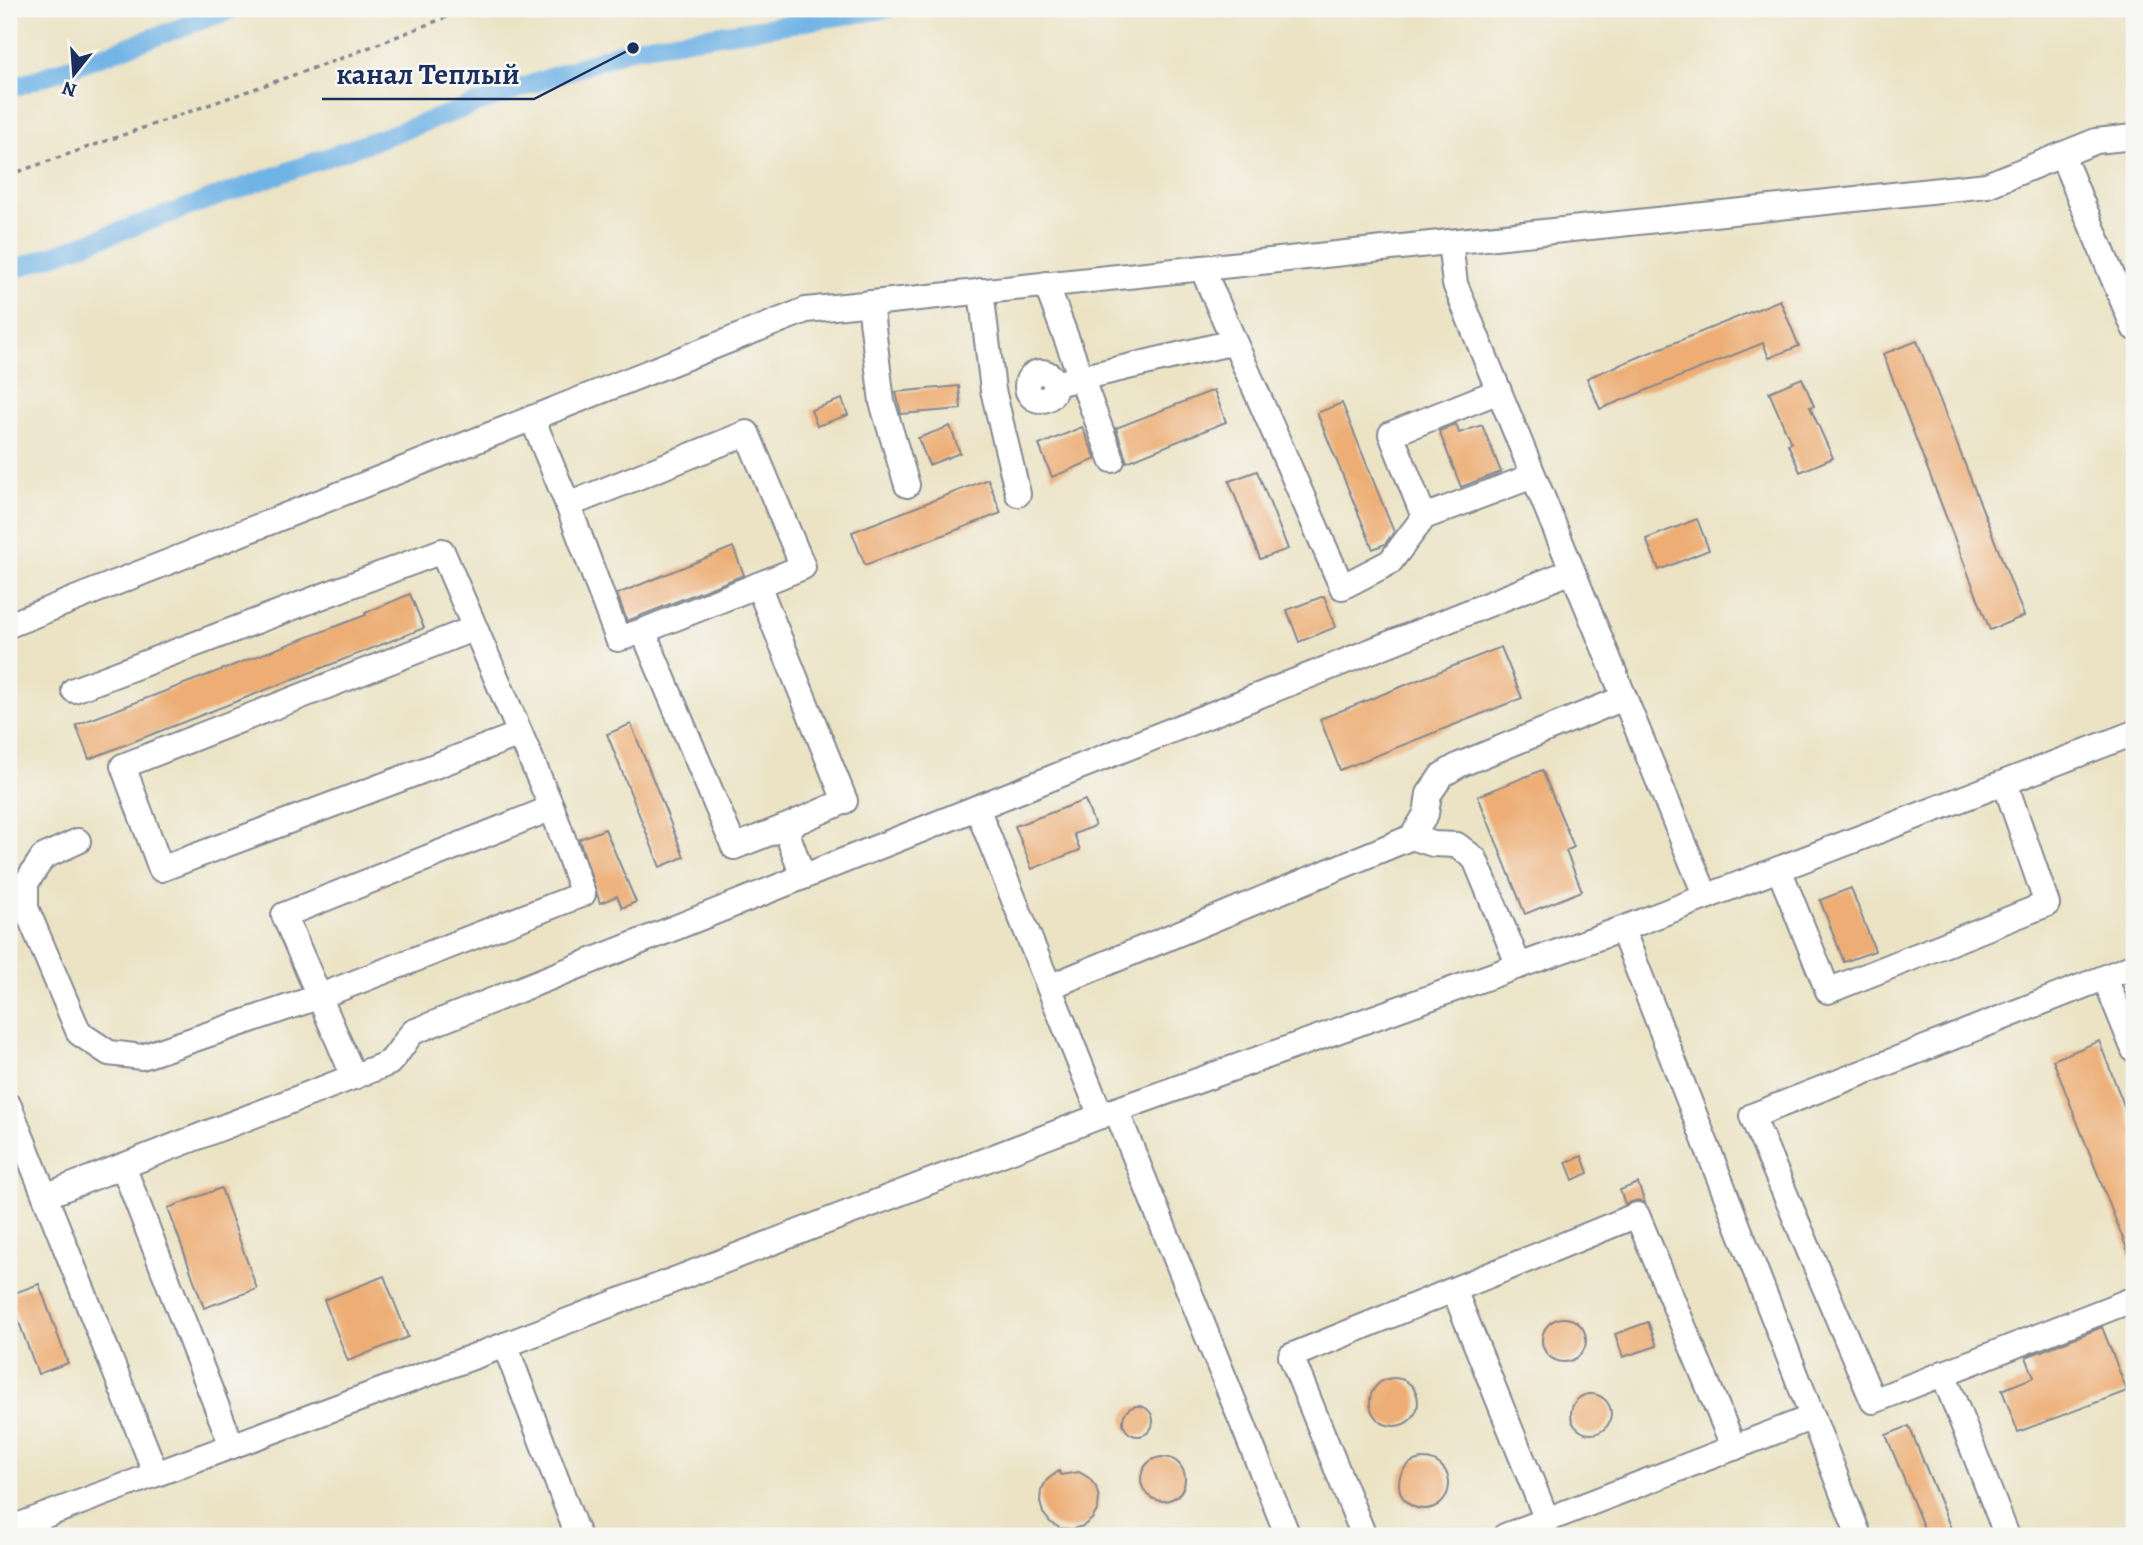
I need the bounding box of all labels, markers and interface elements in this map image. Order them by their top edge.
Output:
north arrow [38,38,108,108]
callout: канал Теплый [322,48,534,99]
text: канал Теплый [336,54,520,94]
text: N [59,75,80,104]

